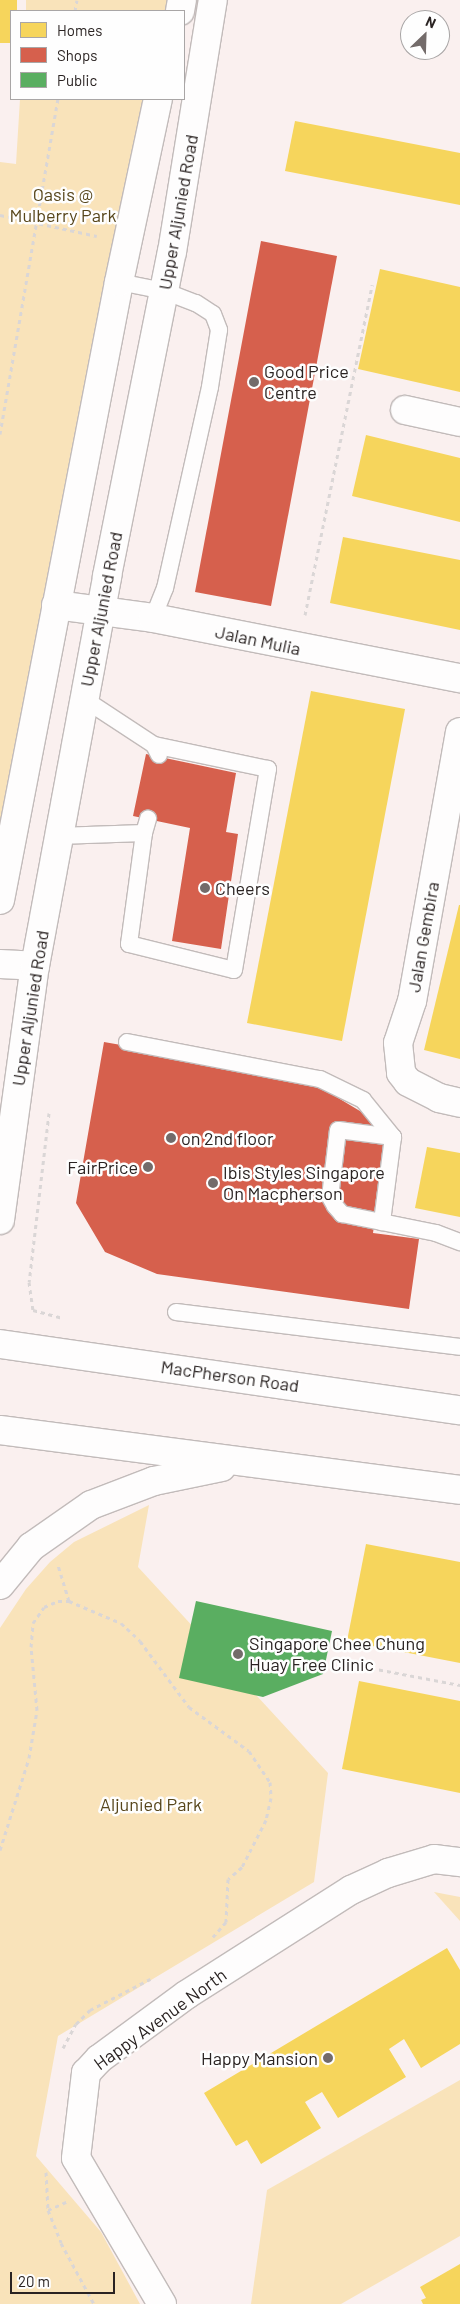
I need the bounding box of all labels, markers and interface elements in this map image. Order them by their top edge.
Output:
legend [10,10,185,100]
north arrow [400,10,450,60]
text: N [423,12,439,31]
text: Homes [57,21,102,39]
text: Shops [57,46,97,64]
text: Public [57,71,97,89]
street label: Upper Aljunied Road [154,133,202,291]
park label: Oasis @ Mulberry Park [10,184,116,226]
place label: Good Price Centre [264,361,349,404]
marker: Good Price Centre [248,376,260,388]
street label: Upper Aljunied Road [75,530,127,688]
street label: Jalan Mulia [213,620,303,660]
place label: Cheers [215,877,270,899]
street label: Jalan Gembira [403,880,443,994]
marker: Cheers [199,882,211,894]
street label: Upper Aljunied Road [7,929,53,1087]
place label: on 2nd floor [181,1127,273,1149]
marker: on 2nd floor [165,1132,177,1144]
place label: FairPrice [67,1156,138,1178]
marker: FairPrice [142,1161,154,1173]
place label: Ibis Styles Singapore On Macpherson [223,1162,385,1204]
marker: Ibis Styles Singapore On Macpherson [207,1177,219,1189]
street label: MacPherson Road [160,1356,300,1396]
place label: Singapore Chee Chung Huay Free Clinic [249,1633,425,1676]
marker: Singapore Chee Chung Huay Free Clinic [231,1647,245,1661]
park label: Aljunied Park [100,1793,202,1815]
street label: Happy Avenue North [90,1964,230,2074]
place label: Happy Mansion [201,2047,318,2069]
marker: Happy Mansion [322,2052,334,2064]
scale bar [12,2262,118,2294]
text: 20 m [18,2272,50,2290]

